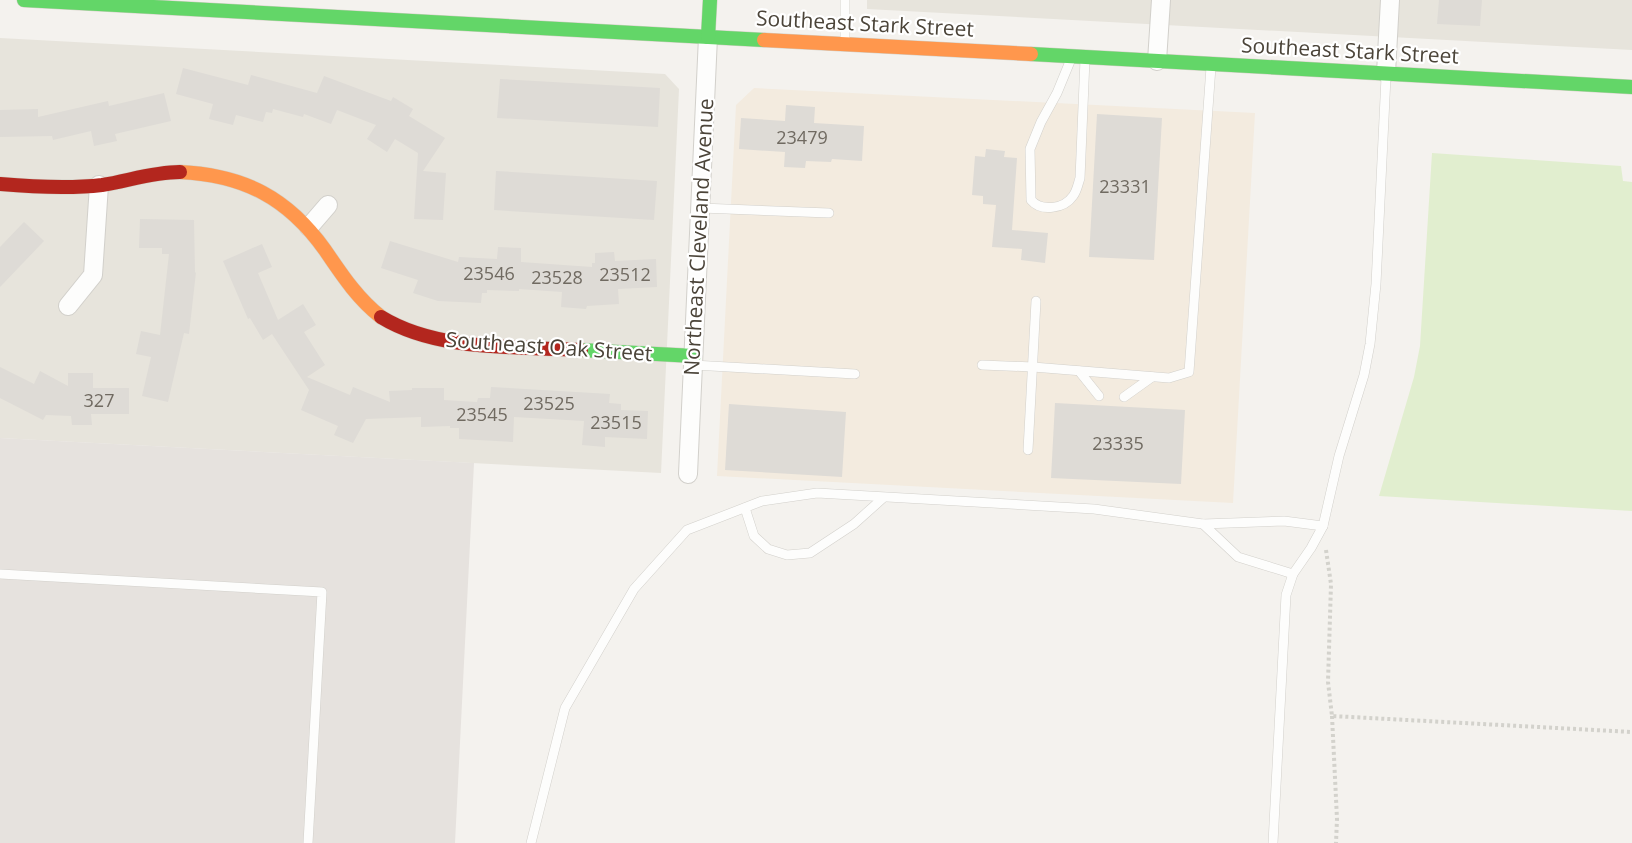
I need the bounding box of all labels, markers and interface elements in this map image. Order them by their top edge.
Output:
street label: Southeast Stark Street [755,3,975,43]
street label: Southeast Stark Street [1240,30,1460,70]
street label: Northeast Cleveland Avenue [677,98,719,376]
house number: 23479 [776,125,828,149]
house number: 23331 [1099,174,1151,198]
house number: 23546 [463,261,515,285]
house number: 23512 [599,262,651,286]
house number: 23528 [531,265,583,289]
street label: Southeast Oak Street [445,325,653,367]
house number: 327 [84,388,114,412]
house number: 23525 [523,391,575,415]
house number: 23545 [456,402,508,426]
house number: 23515 [590,410,642,434]
house number: 23335 [1092,431,1144,455]

